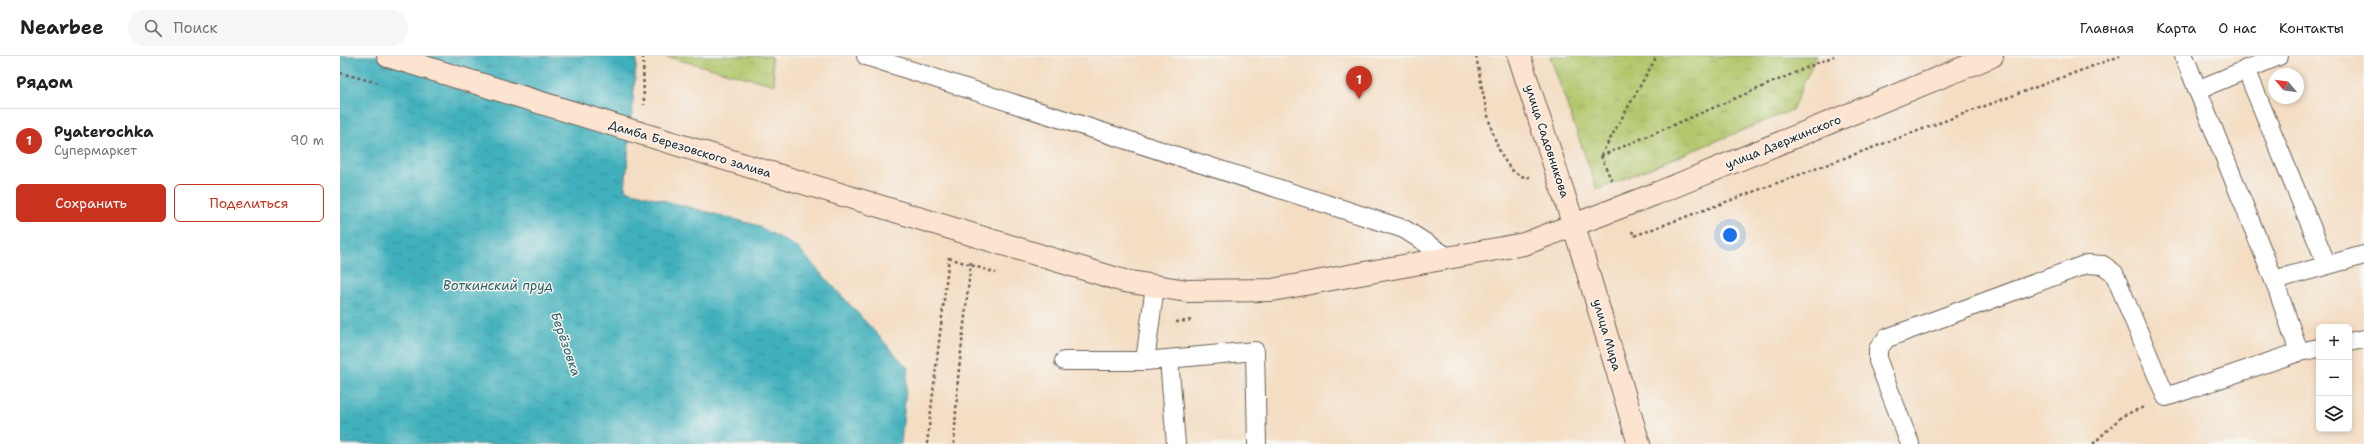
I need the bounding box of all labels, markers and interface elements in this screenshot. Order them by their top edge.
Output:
search box [128,10,408,46]
text: Nearbee [20,15,104,40]
icon: search [142,17,164,39]
text: Поиск [174,18,217,38]
text: Главная [2080,19,2134,37]
text: Карта [2156,19,2196,37]
text: О нас [2218,19,2257,37]
text: Контакты [2279,19,2344,37]
pin: 1 [1346,66,1372,99]
north arrow [2268,68,2304,104]
text: Рядом [16,71,73,93]
street label: улица Садовникова [1521,82,1573,200]
street label: улица Дзержинского [1723,111,1843,173]
street label: Дамба Березовского залива [607,117,774,182]
text: Pyaterochka [54,122,154,142]
text: 1 [26,132,32,149]
text: 90 m [290,132,324,149]
text: Супермаркет [54,142,137,159]
button: Сохранить [16,184,166,222]
button: Поделиться [174,184,324,222]
your location [1720,225,1740,245]
water label: Воткинский пруд [443,277,553,294]
street label: улица Мира [1589,297,1625,373]
water label: Берёзовка [547,310,585,378]
map controls [2316,324,2352,432]
button: + [2316,324,2352,360]
button: − [2316,360,2352,396]
button: layers [2316,396,2352,432]

